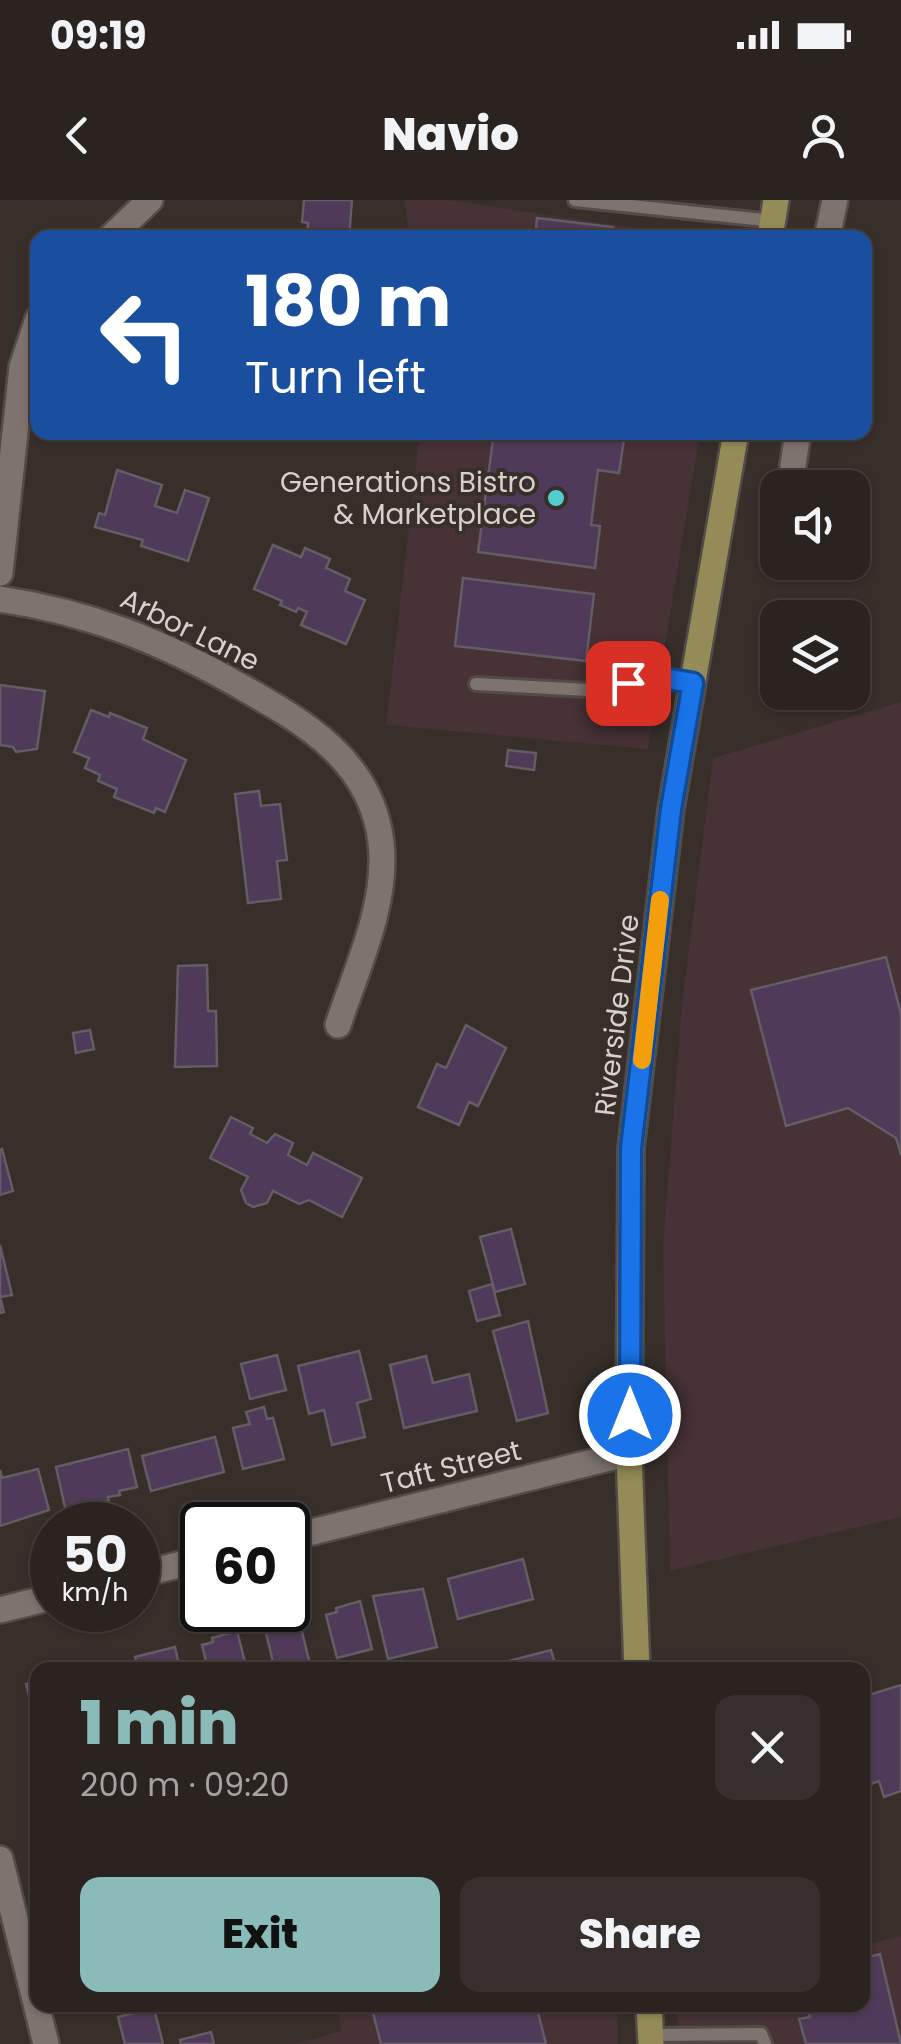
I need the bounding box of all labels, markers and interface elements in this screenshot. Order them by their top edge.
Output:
text: 09:19 [50,9,147,62]
text: Navio [382,103,519,166]
icon: back [50,108,105,163]
icon: person [796,108,851,163]
text: 180 m [245,252,451,351]
icon: left [80,270,210,400]
text: Turn left [245,346,426,409]
place label: Generations Bistro & Marketplace [280,463,536,534]
map controls [760,470,870,710]
button: sound [760,470,870,580]
marker: Generations Bistro & Marketplace [545,487,567,509]
street label: Arbor Lane [114,580,266,680]
button: layers [760,600,870,710]
pin [586,641,671,726]
icon: arrive [601,656,656,711]
street label: Riverside Drive [585,912,649,1118]
position arrow [578,1363,682,1467]
street label: Taft Street [377,1431,525,1503]
speed limit sign: 60 [180,1502,310,1632]
text: 50 [62,1519,128,1590]
text: km/h [62,1575,128,1610]
text: 1 min [80,1681,238,1765]
button: close [715,1695,820,1800]
text: 200 m · 09:20 [80,1762,290,1807]
button: Exit [80,1877,440,1992]
button: Share [460,1877,820,1992]

